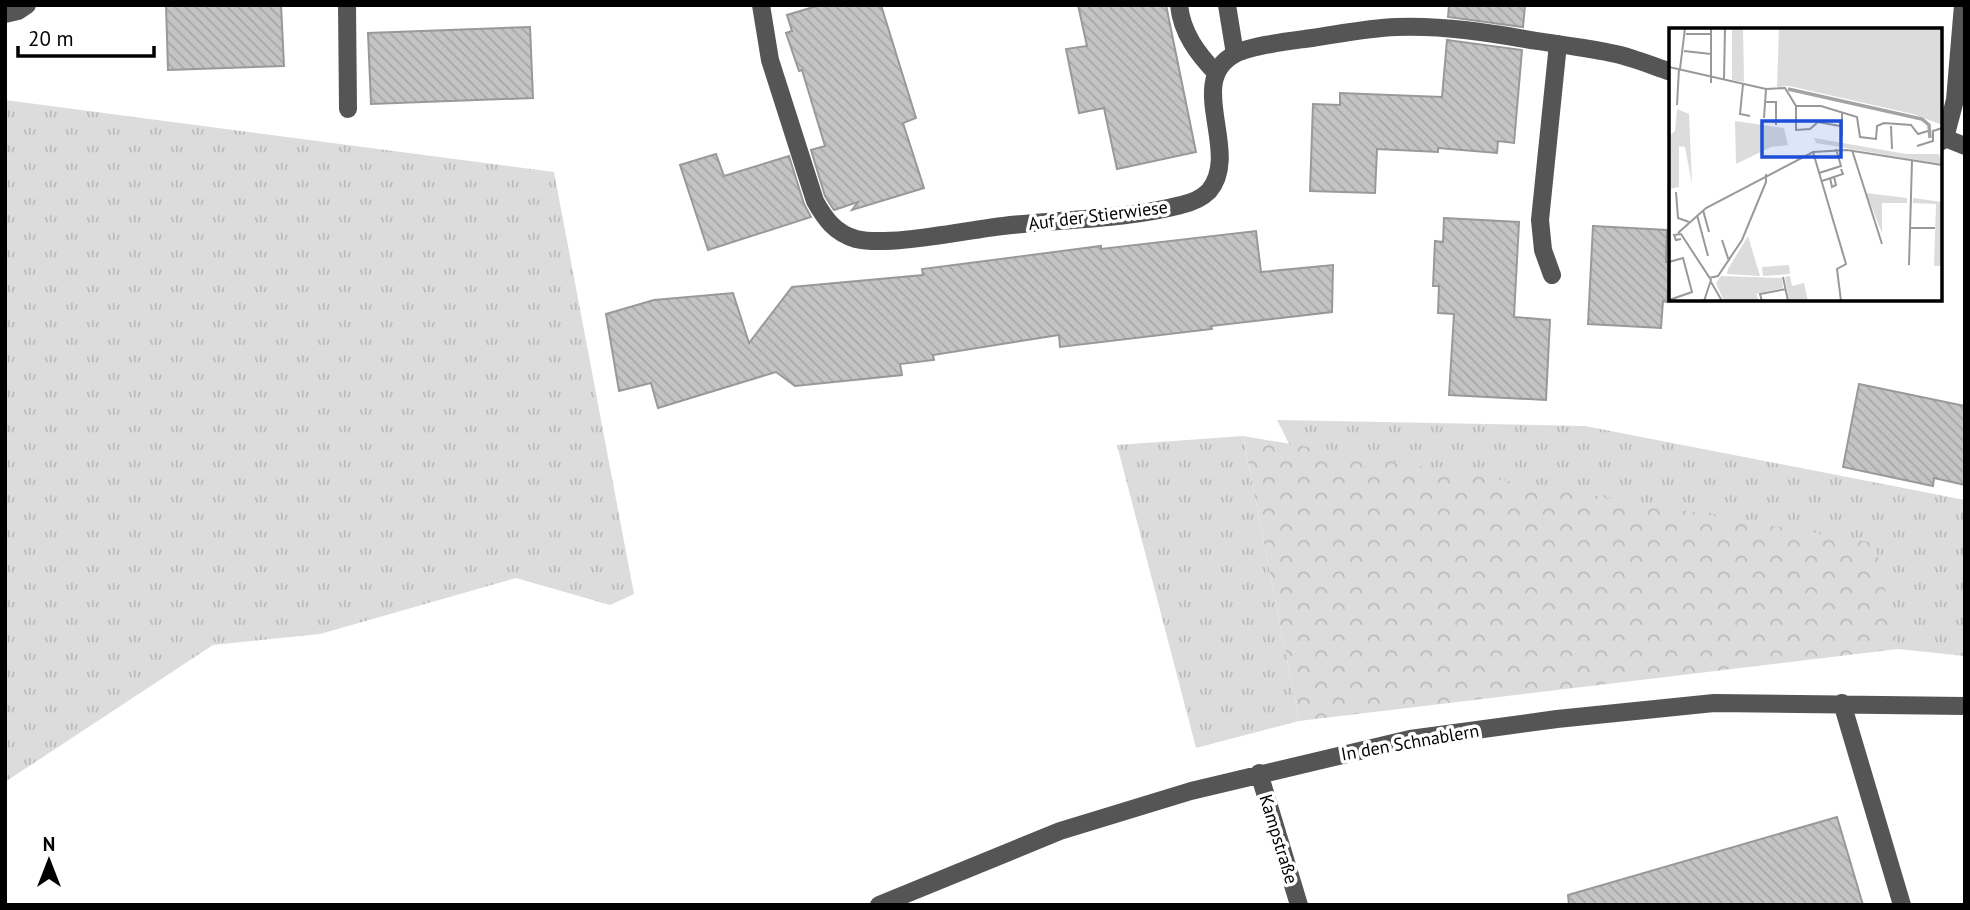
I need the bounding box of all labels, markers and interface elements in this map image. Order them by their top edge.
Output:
scale bar [18,14,154,58]
text: 20 m [28,25,74,52]
inset map [1669,28,1942,301]
street label: Auf der Stierwiese [1027,195,1169,235]
street label: In den Schnablern [1339,719,1481,765]
street label: Kampstraße [1255,792,1303,886]
north arrow [14,826,84,896]
text: N [43,832,55,856]

